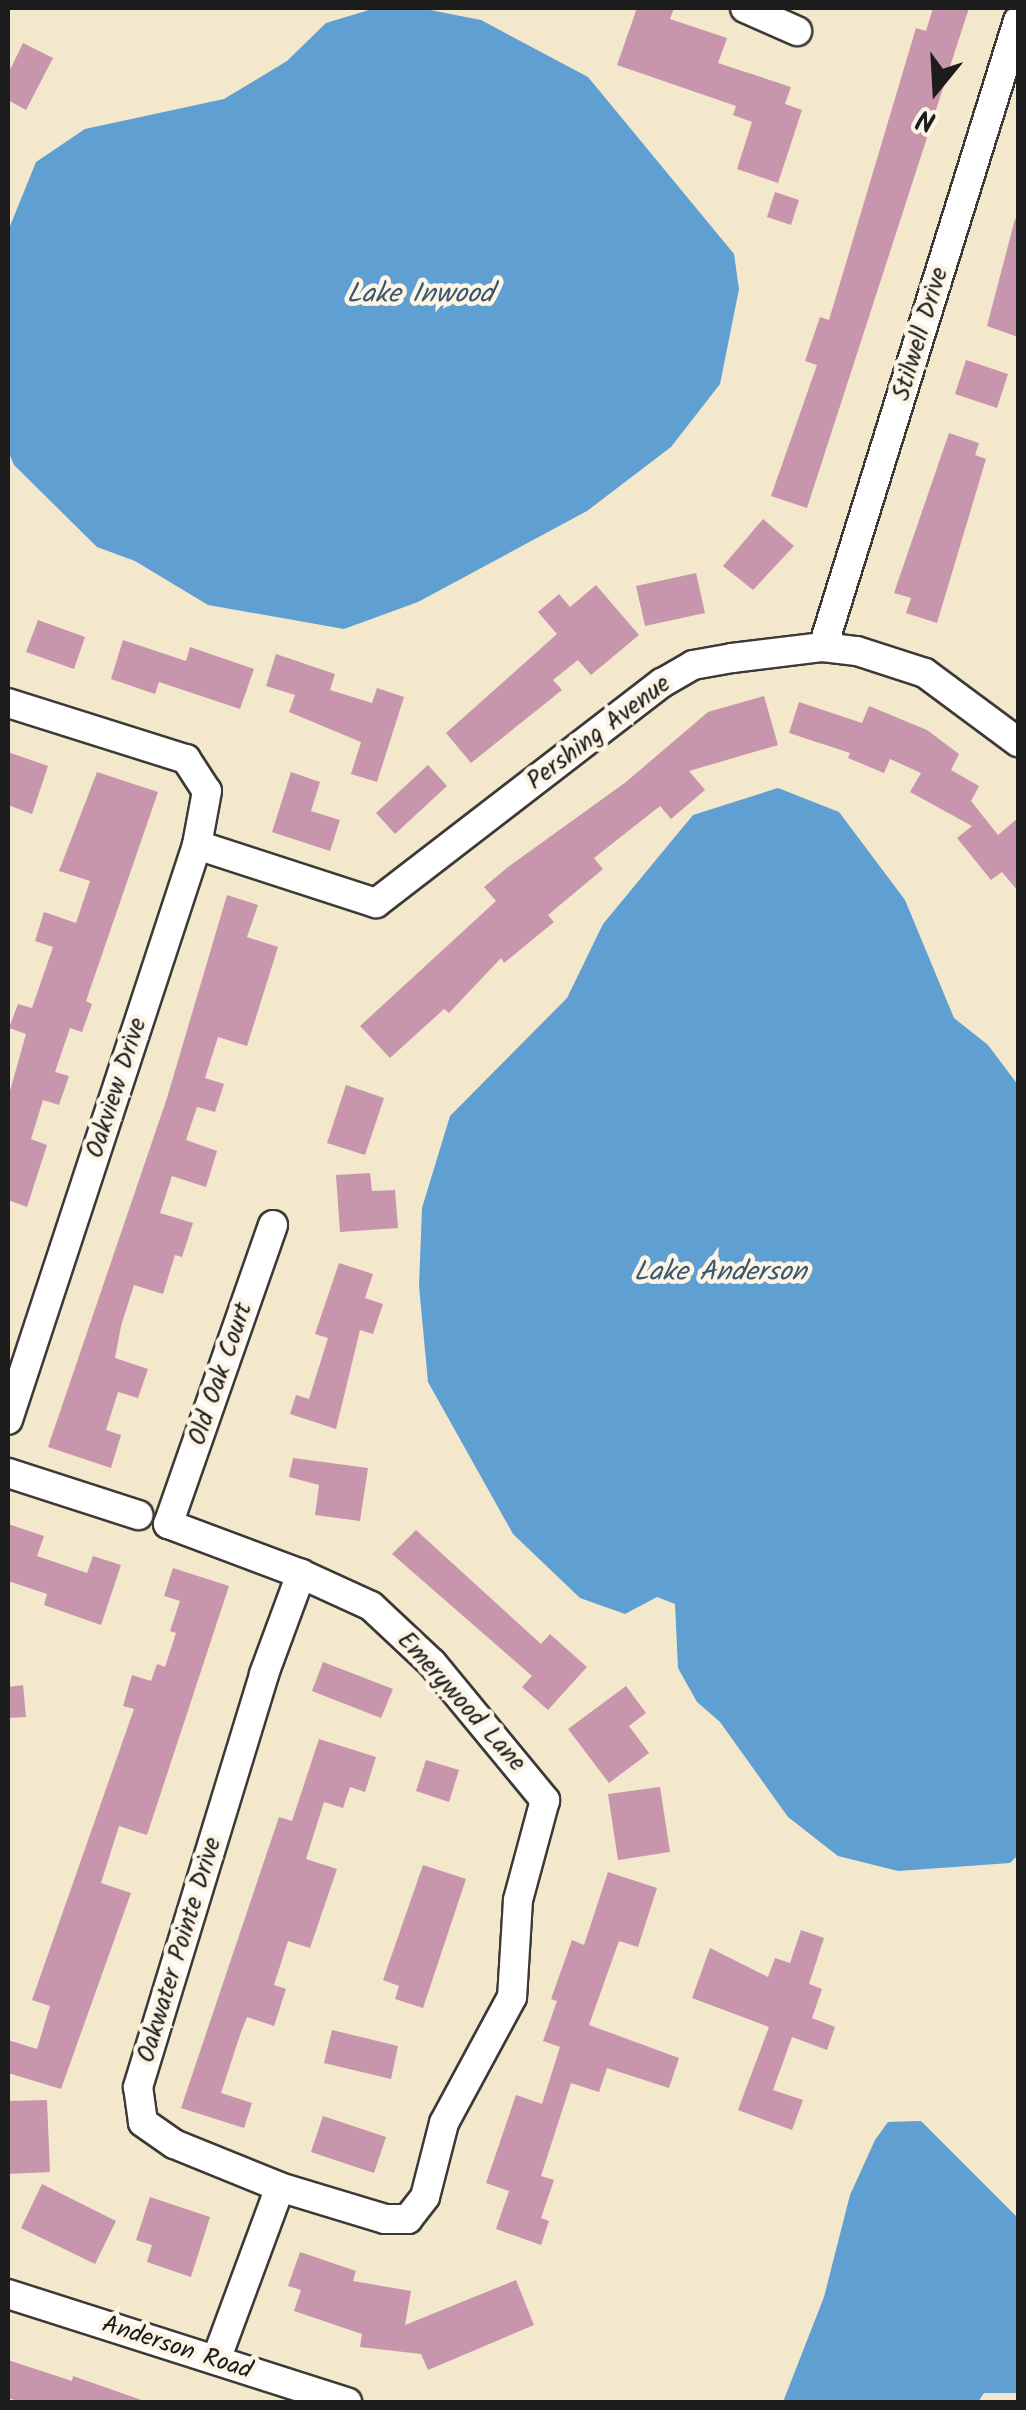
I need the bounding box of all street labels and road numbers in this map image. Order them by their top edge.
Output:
street label: Stilwell Drive [887,264,955,404]
street label: Pershing Avenue [521,669,677,797]
street label: Oakview Drive [80,1014,154,1162]
street label: Old Oak Court [183,1299,259,1449]
street label: Emerywood Lane [390,1626,532,1778]
street label: Oakwater Pointe Drive [131,1834,229,2066]
street label: Anderson Road [98,2310,256,2386]

